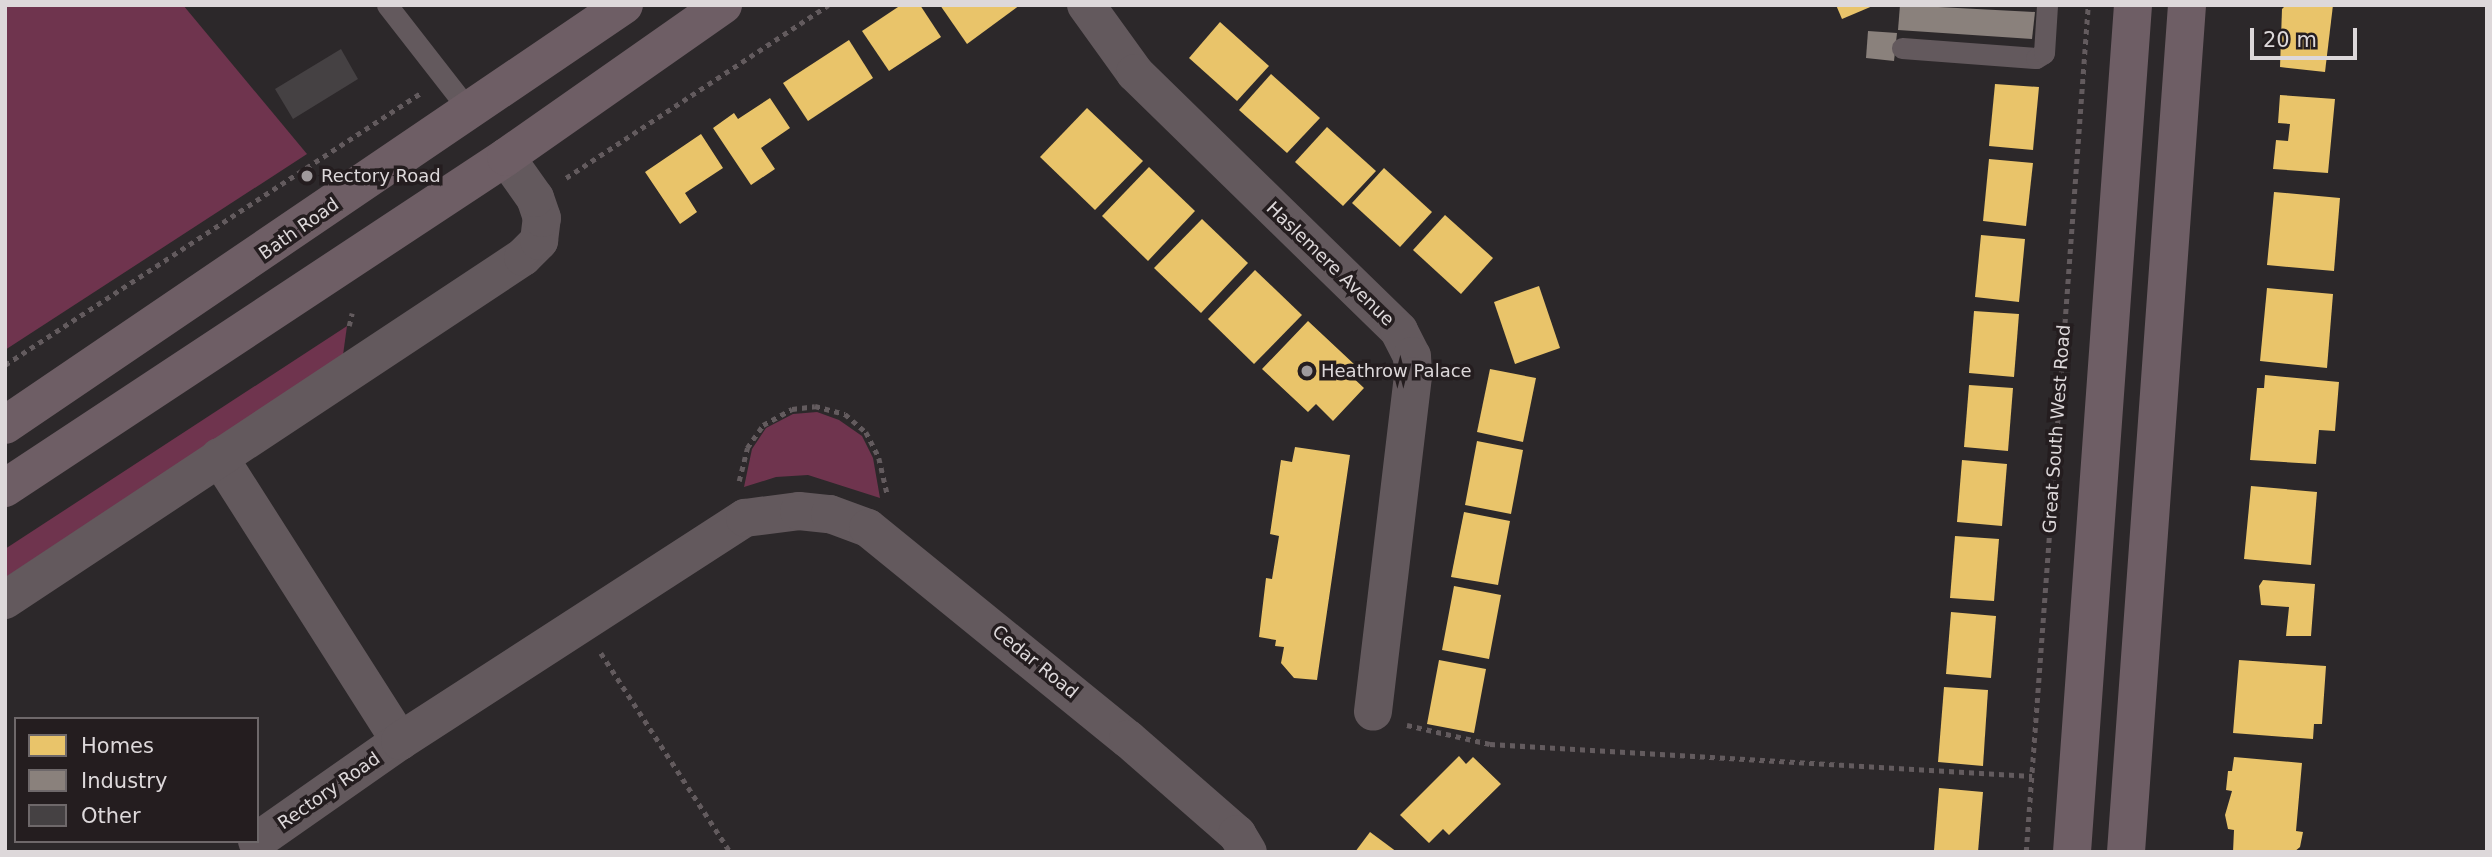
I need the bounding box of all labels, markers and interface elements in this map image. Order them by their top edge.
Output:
scale bar [2254,14,2361,58]
text: 20 m [2263,28,2317,52]
place label: Rectory Road [321,165,441,187]
marker: Rectory Road [299,168,315,184]
street label: Bath Road [255,194,343,264]
street label: Haslemere Avenue [1262,197,1398,331]
street label: Great South West Road [2039,324,2075,534]
place label: Heathrow Palace [1321,360,1472,382]
marker: Heathrow Palace [1299,363,1315,379]
street label: Cedar Road [988,621,1082,703]
legend [14,717,259,843]
text: Homes [81,734,154,758]
street label: Rectory Road [274,748,384,834]
text: Industry [81,769,167,793]
text: Other [81,804,141,828]

